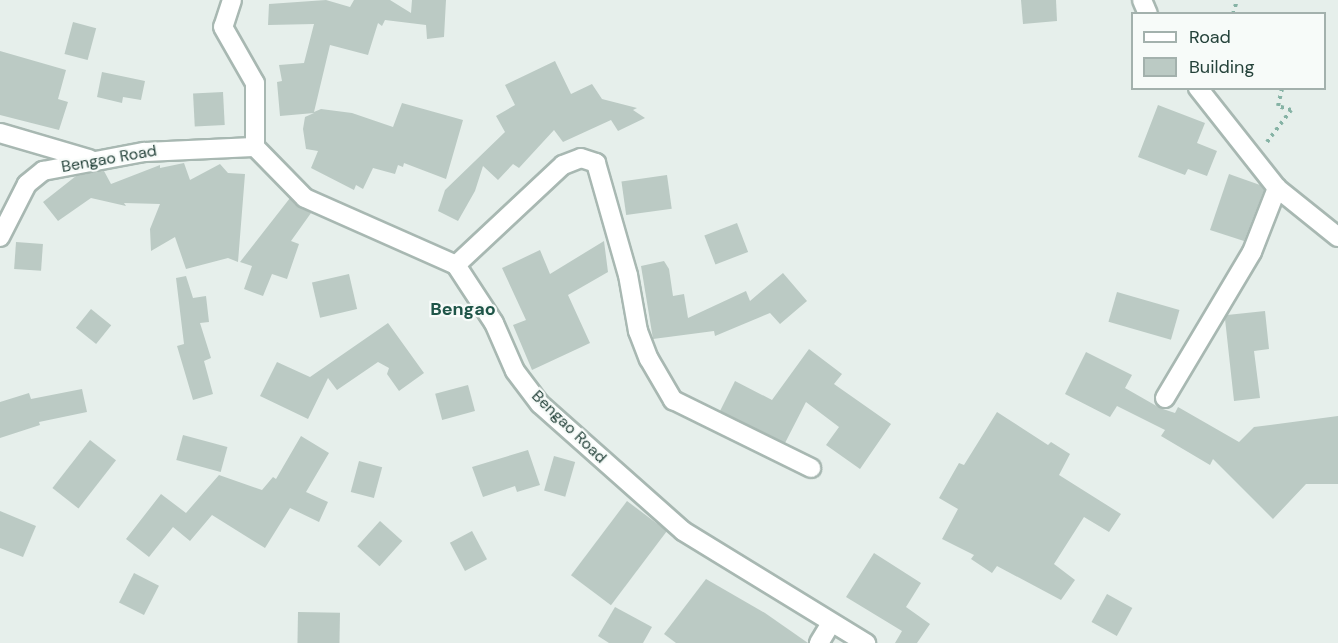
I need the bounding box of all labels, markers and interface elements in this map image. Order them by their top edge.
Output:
legend [1131,12,1326,90]
text: Road [1189,25,1231,49]
text: Building [1189,55,1254,79]
street label: Bengao Road [60,141,158,177]
district label: Bengao [430,298,496,320]
street label: Bengao Road [528,387,610,467]

